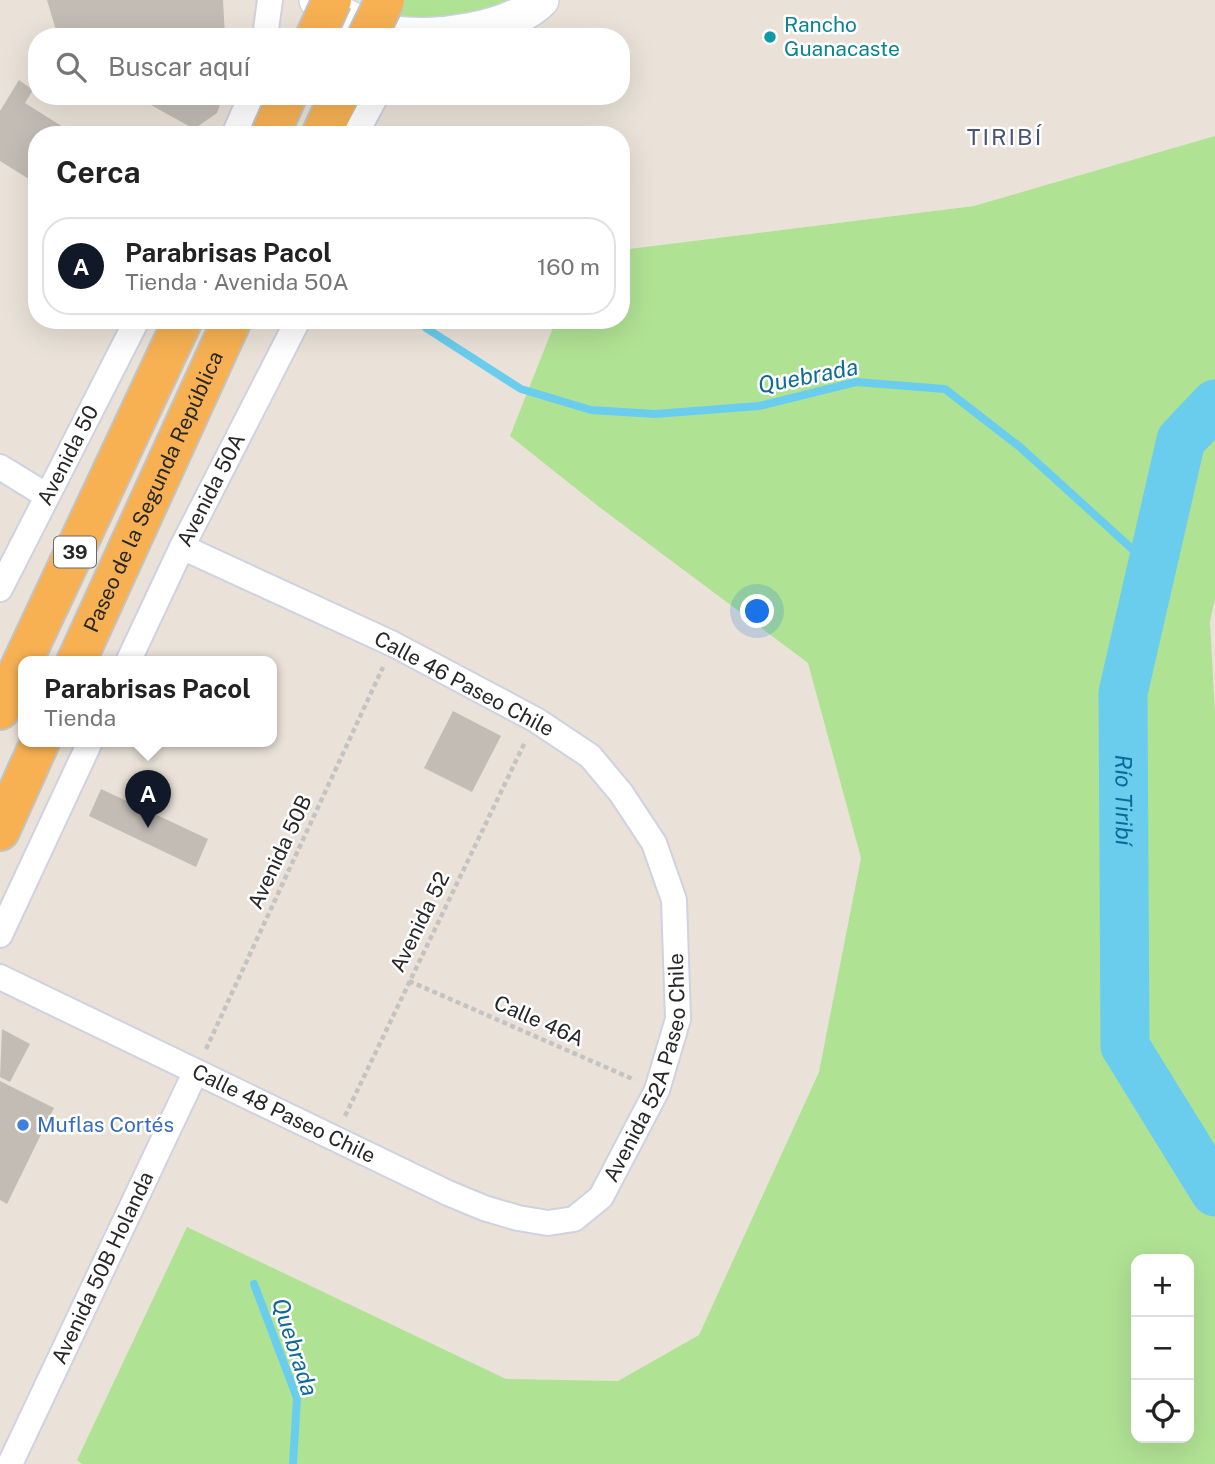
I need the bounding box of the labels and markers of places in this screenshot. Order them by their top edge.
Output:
place label: Rancho Guanacaste [784,12,900,61]
marker: Rancho Guanacaste [762,29,778,45]
pin: A [125,770,171,828]
place label: Muflas Cortés [37,1112,174,1137]
marker: Muflas Cortés [15,1117,31,1133]

